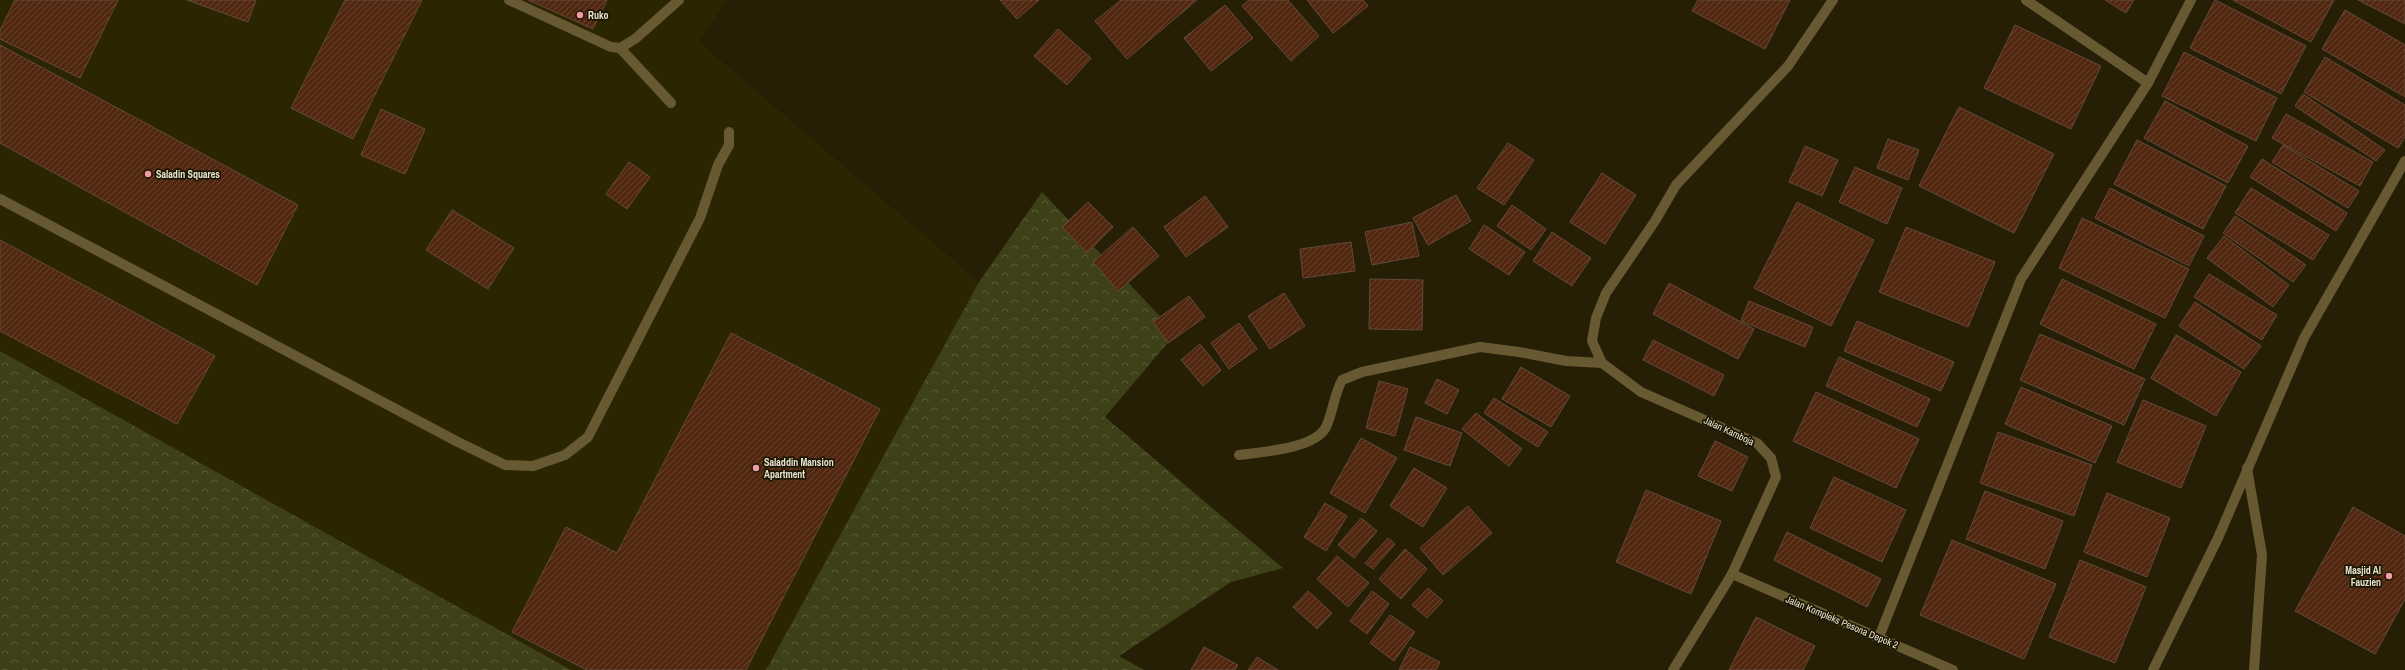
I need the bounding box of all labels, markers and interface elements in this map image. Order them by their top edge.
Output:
place label: Ruko [588,9,609,22]
marker: Ruko [575,10,585,20]
place label: Saladin Squares [156,168,220,181]
marker: Saladin Squares [143,169,153,179]
street label: Jalan Kamboja [1702,414,1757,449]
place label: Saladdin Mansion Apartment [764,456,834,481]
marker: Saladdin Mansion Apartment [751,463,761,473]
place label: Masjid Al Fauzien [2345,564,2381,589]
marker: Masjid Al Fauzien [2384,571,2394,581]
street label: Jalan Kompleks Pesona Depok 2 [1784,592,1901,652]

